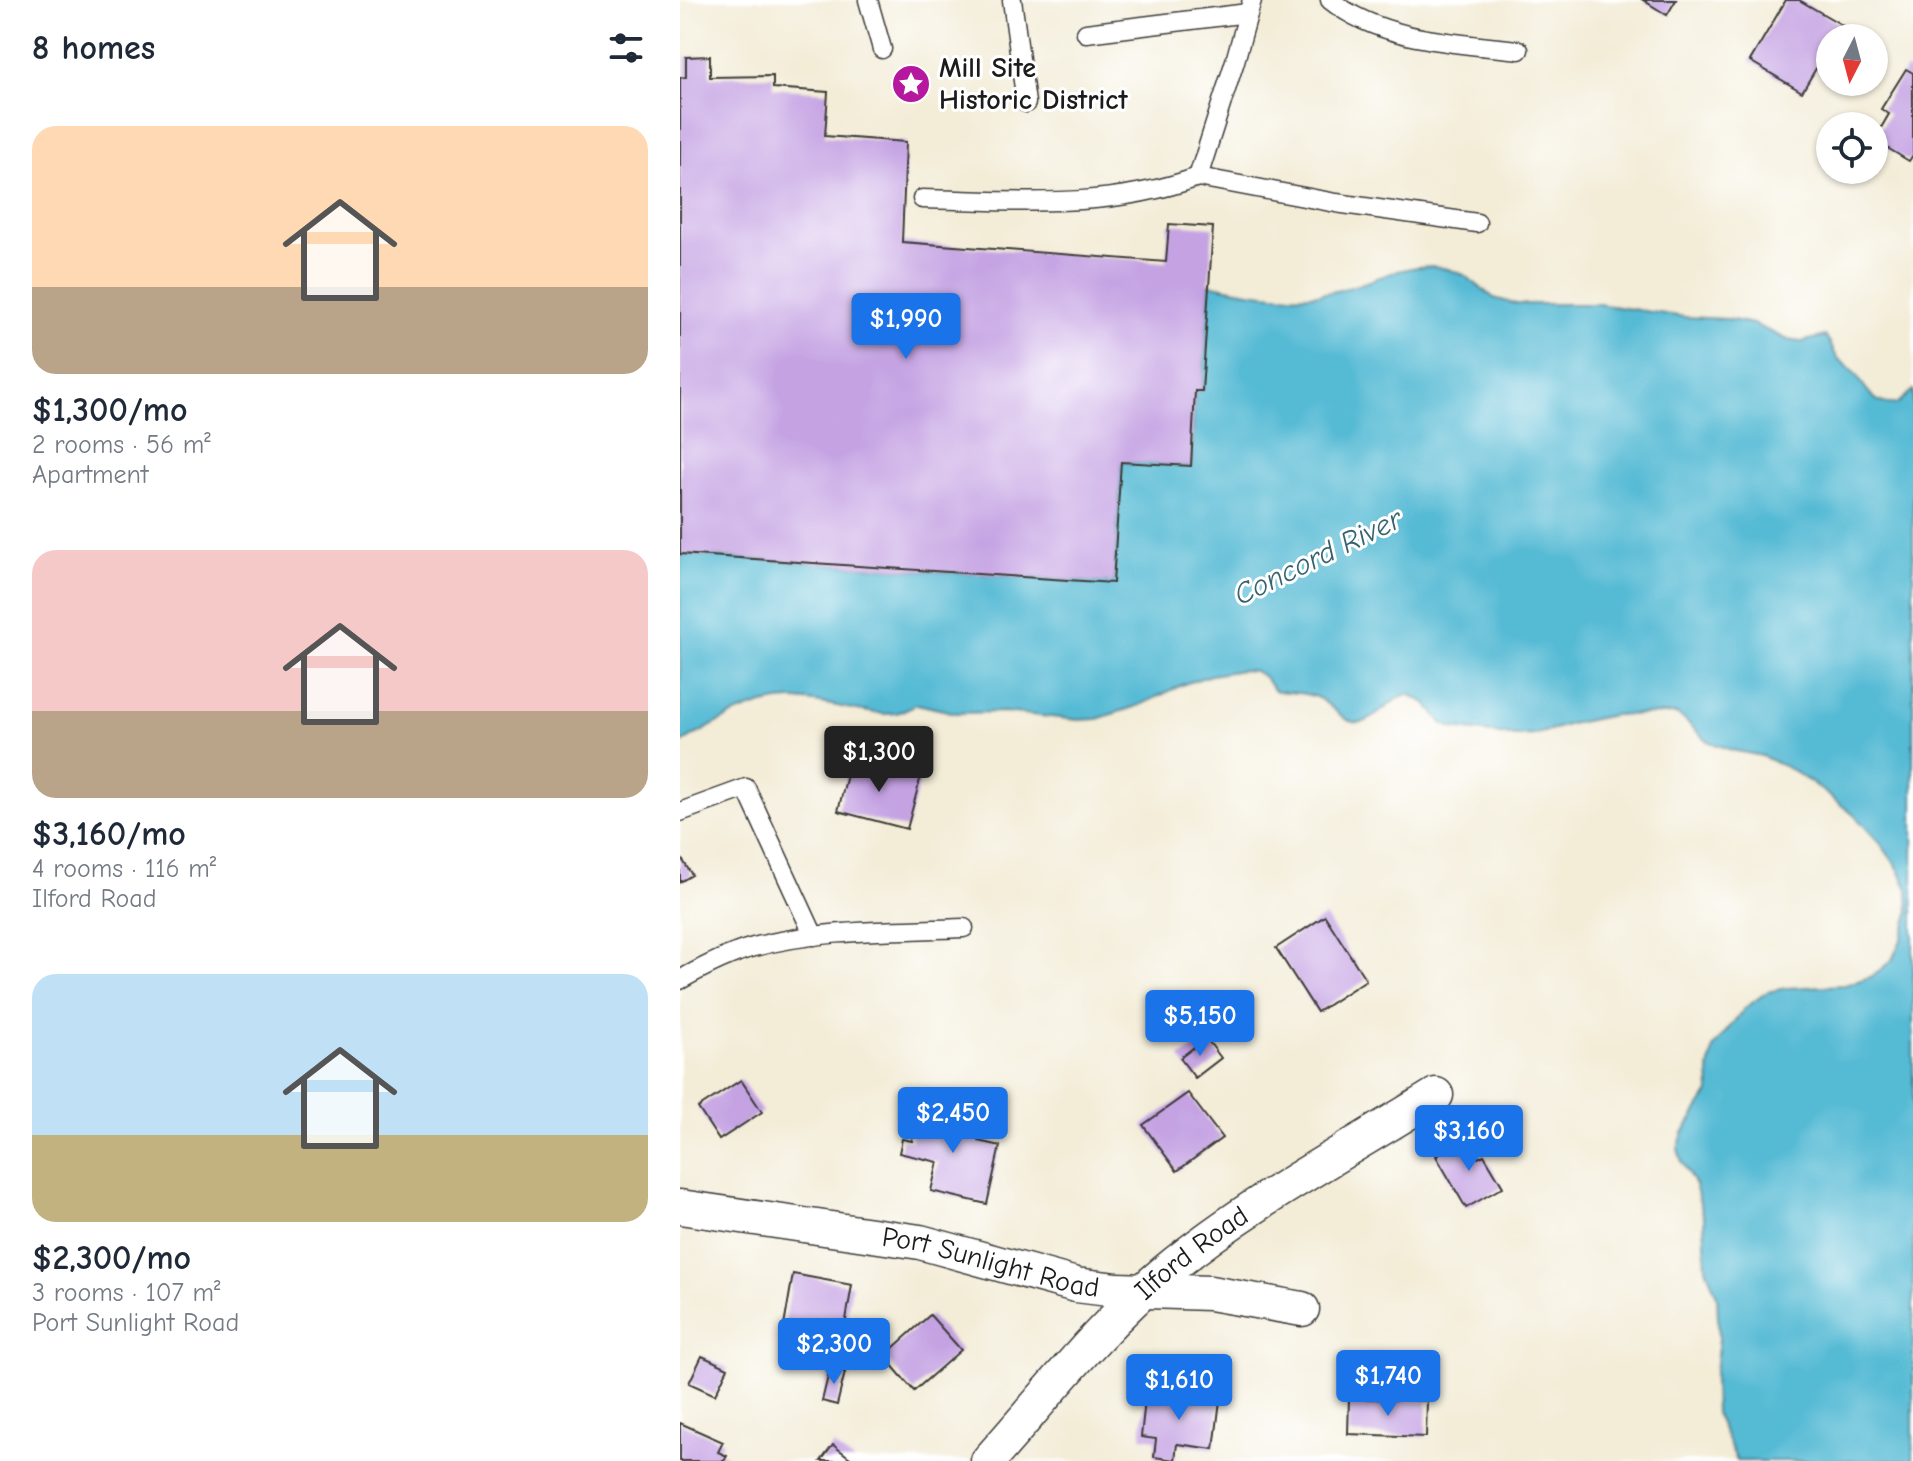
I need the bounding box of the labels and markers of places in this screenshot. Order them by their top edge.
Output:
place label: Mill Site Historic District [939,52,1128,116]
place icon: Mill Site Historic District [890,63,932,105]
pin: $1,990 [841,293,971,361]
pin: $1,300 [814,726,944,794]
pin: $5,150 [1135,990,1265,1058]
pin: $2,450 [888,1087,1018,1155]
pin: $3,160 [1404,1105,1534,1173]
pin: $2,300 [769,1318,899,1386]
pin: $1,740 [1323,1350,1453,1418]
pin: $1,610 [1114,1354,1244,1422]

